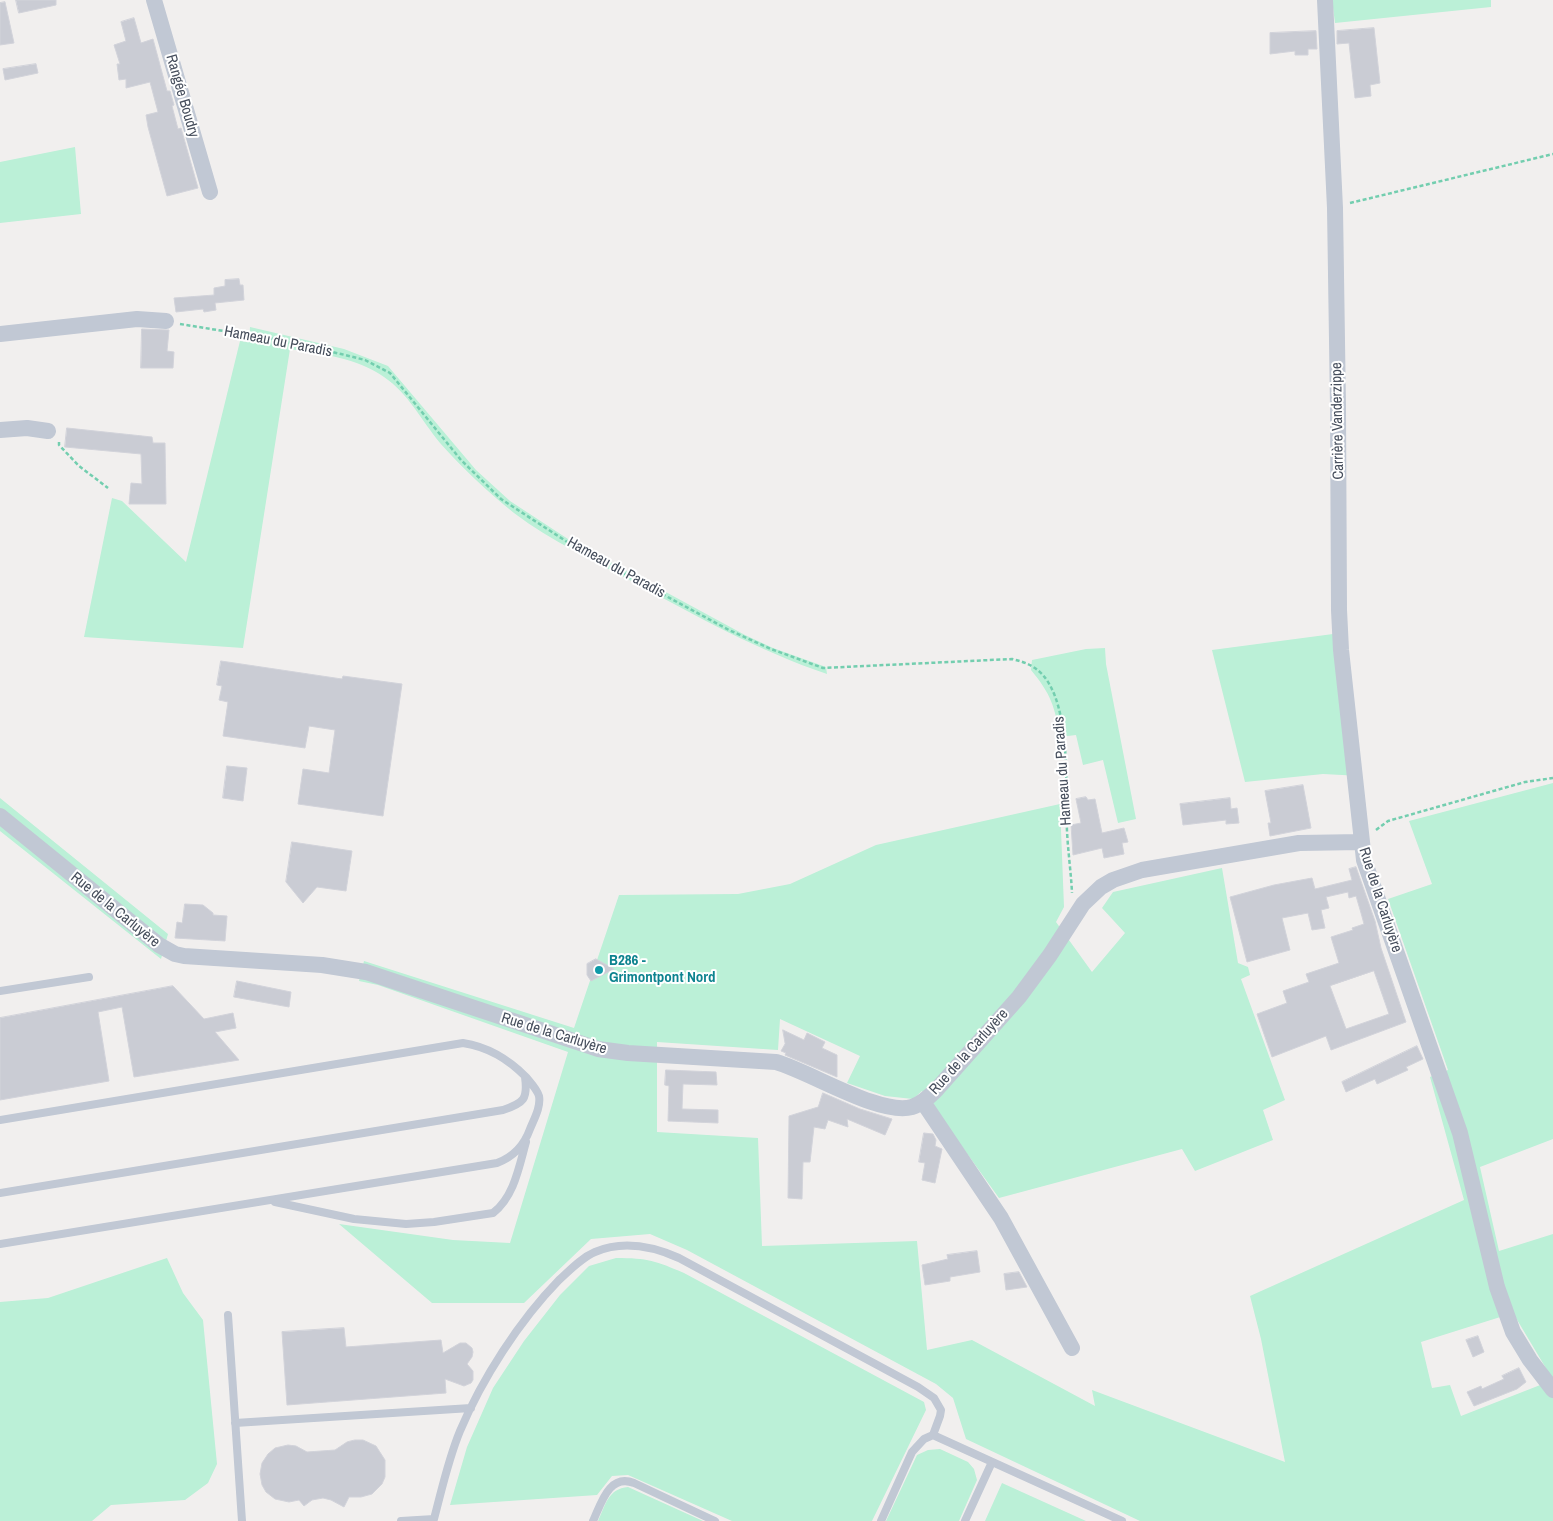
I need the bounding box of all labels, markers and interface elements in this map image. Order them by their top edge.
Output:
street label: Rangée Boudry [162,52,202,140]
street label: Hameau du Paradis [223,323,333,361]
street label: Carrière Vanderzippe [1328,362,1348,480]
street label: Hameau du Paradis [564,534,668,602]
street label: Hameau du Paradis [1050,716,1076,826]
street label: Rue de la Carluyère [1355,845,1405,955]
street label: Rue de la Carluyère [67,869,163,951]
place label: B286 - Grimontpont Nord [609,952,716,987]
marker: B286 - Grimontpont Nord [593,964,605,976]
street label: Rue de la Carluyère [926,1005,1012,1099]
street label: Rue de la Carluyère [499,1009,609,1059]

